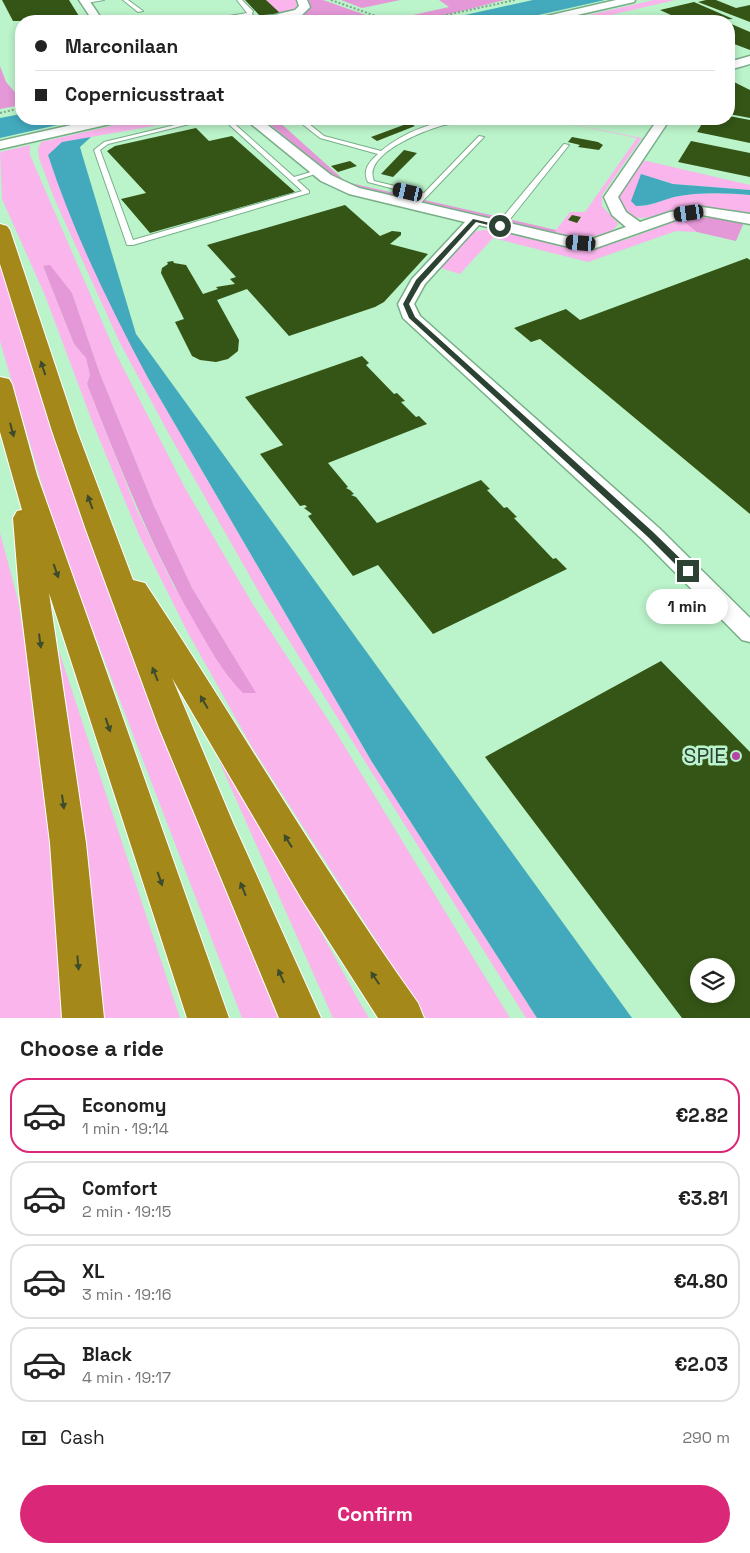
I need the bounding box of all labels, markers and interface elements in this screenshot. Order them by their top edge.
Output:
text: Marconilaan [65,34,178,59]
text: Copernicusstraat [65,82,225,107]
car [391,181,424,203]
car [673,203,704,223]
route start [489,215,511,237]
car [565,234,596,252]
one-way arrow [39,361,47,376]
one-way arrow [8,422,16,437]
one-way arrow [86,494,93,509]
route end [677,560,699,582]
one-way arrow [53,564,60,579]
callout: 1 min [647,588,729,624]
text: 1 min [667,596,707,617]
one-way arrow [36,633,44,649]
one-way arrow [151,667,159,681]
one-way arrow [199,695,208,708]
one-way arrow [105,718,112,733]
place label: SPIE [684,742,726,769]
marker: SPIE [730,750,742,762]
one-way arrow [59,794,67,810]
one-way arrow [283,834,292,847]
one-way arrow [157,872,164,887]
one-way arrow [239,882,247,896]
one-way arrow [75,955,83,971]
map controls [690,958,735,1003]
button: layers [690,958,735,1003]
one-way arrow [276,969,284,983]
one-way arrow [370,971,380,985]
text: Choose a ride [20,1034,164,1062]
icon: car [22,1093,67,1138]
text: Economy [82,1093,166,1118]
text: €2.82 [675,1103,728,1128]
text: 1 min · 19:14 [82,1118,169,1139]
icon: car [22,1176,67,1221]
text: Comfort [82,1176,158,1201]
text: €3.81 [678,1186,728,1211]
text: 2 min · 19:15 [82,1201,171,1222]
icon: car [22,1259,67,1304]
text: XL [82,1259,105,1284]
text: €4.80 [674,1269,728,1294]
text: 3 min · 19:16 [82,1284,172,1305]
icon: car [22,1342,67,1387]
text: Black [82,1342,132,1367]
text: €2.03 [675,1352,728,1377]
text: 4 min · 19:17 [82,1367,171,1388]
icon: cash [20,1424,48,1452]
text: Cash [60,1425,105,1450]
text: 290 m [682,1427,730,1448]
button: Confirm [20,1485,730,1543]

